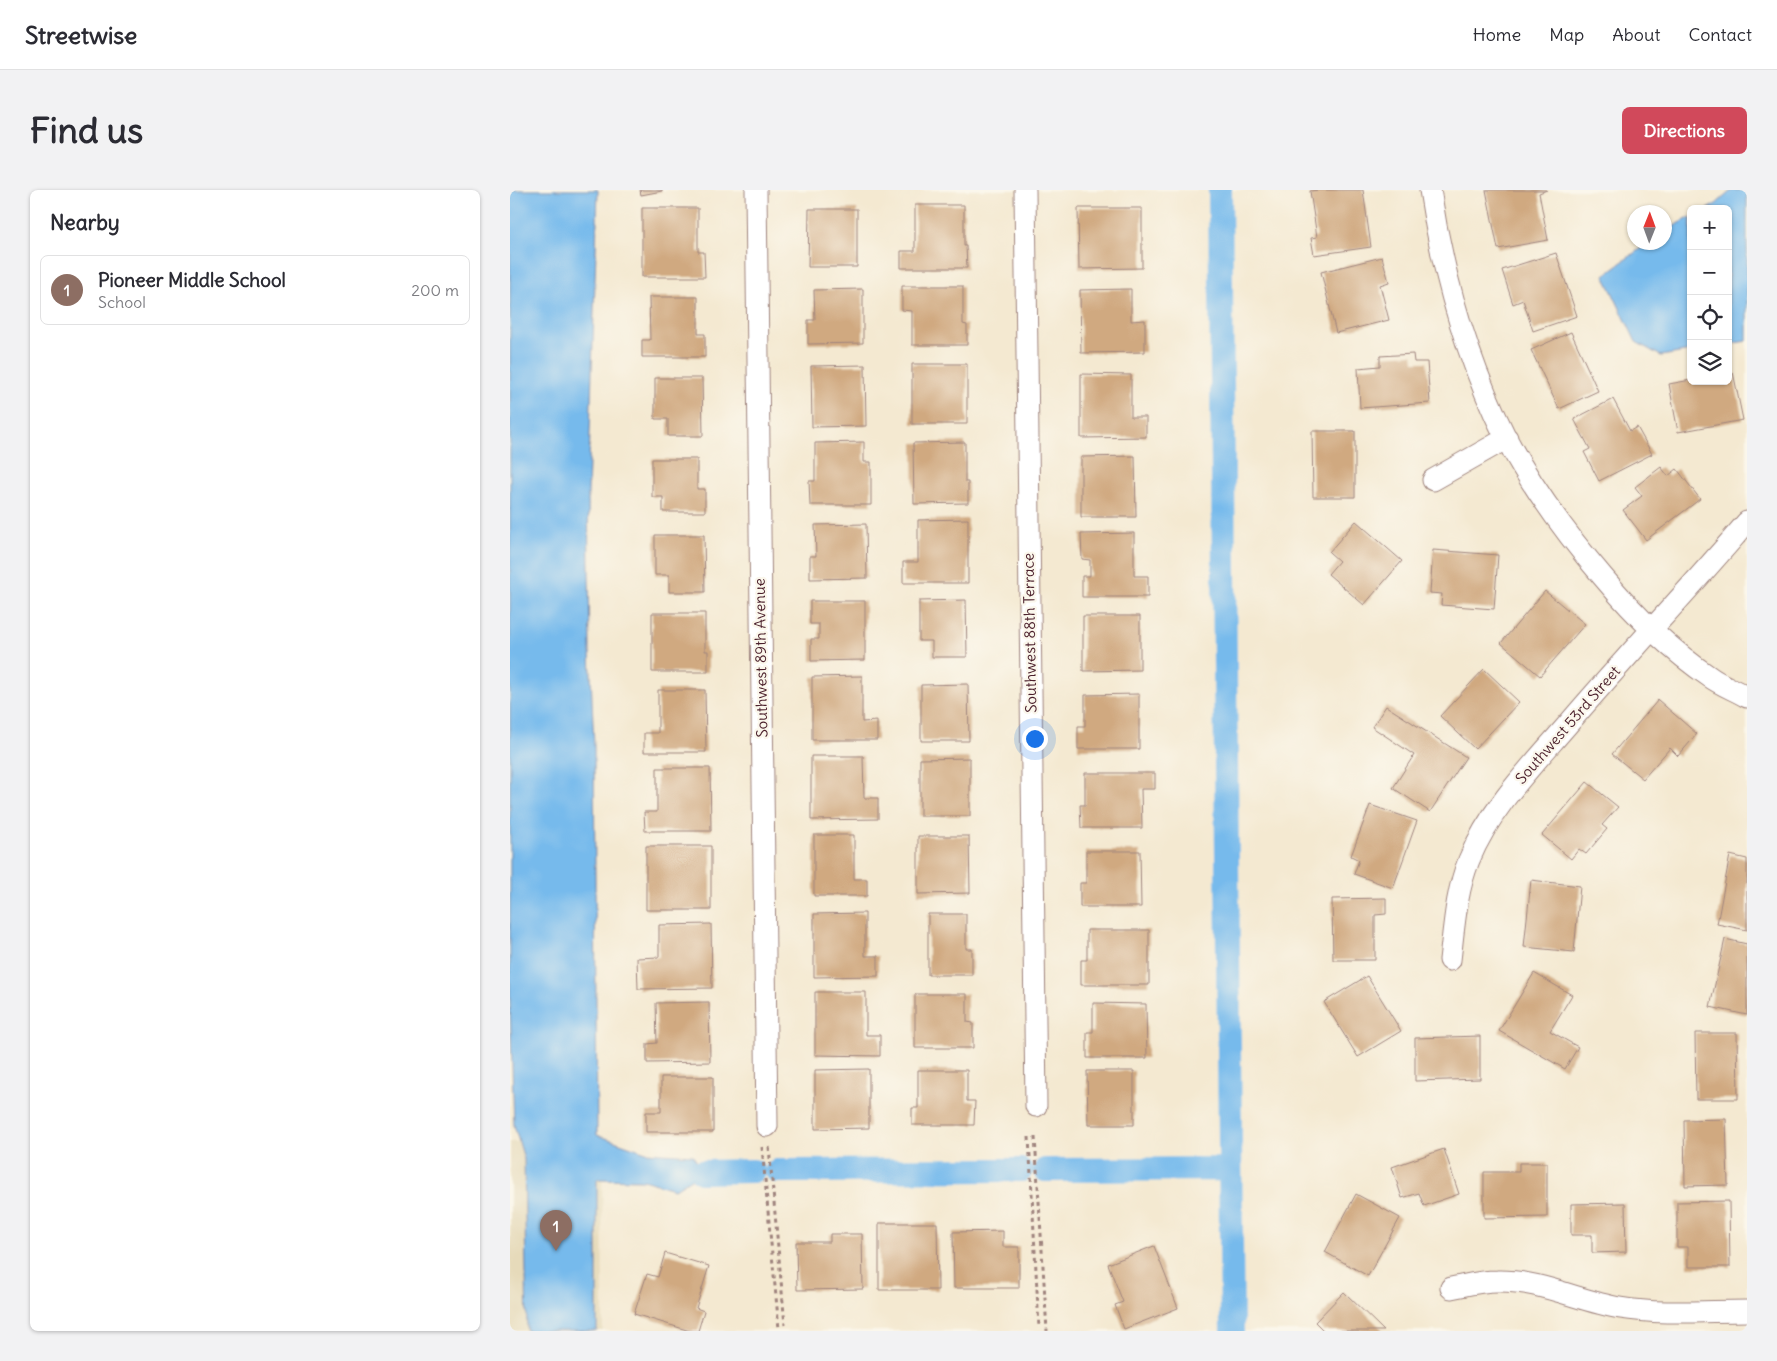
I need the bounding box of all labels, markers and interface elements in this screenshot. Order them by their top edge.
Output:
text: Streetwise [25,20,137,50]
text: Home [1473,23,1521,46]
text: Map [1549,23,1584,46]
text: About [1612,23,1660,46]
text: Contact [1688,23,1752,46]
button: Directions [1622,107,1747,154]
text: Find us [30,108,143,152]
north arrow [1627,205,1672,250]
map controls [1687,205,1732,385]
button: + [1687,205,1732,250]
text: Nearby [50,209,120,236]
button: − [1687,250,1732,295]
text: Pioneer Middle School [98,268,286,292]
text: 1 [64,280,70,300]
text: 200 m [411,280,459,300]
text: School [98,292,146,312]
button: locate [1687,295,1732,340]
button: layers [1687,340,1732,385]
street label: Southwest 88th Terrace [1019,553,1040,713]
street label: Southwest 89th Avenue [750,578,771,738]
street label: Southwest 53rd Street [1511,662,1624,788]
your location [1022,726,1048,752]
pin: 1 [540,1210,572,1251]

